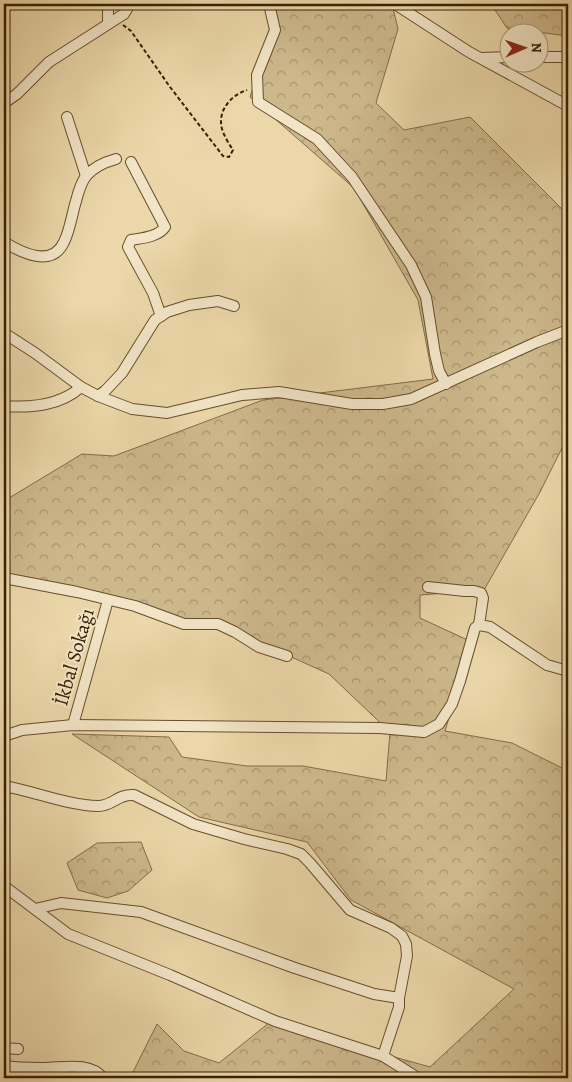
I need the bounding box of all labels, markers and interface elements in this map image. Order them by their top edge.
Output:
north arrow [500,22,550,72]
text: N [527,42,546,53]
street label: İkbal Sokağı [47,605,101,709]

